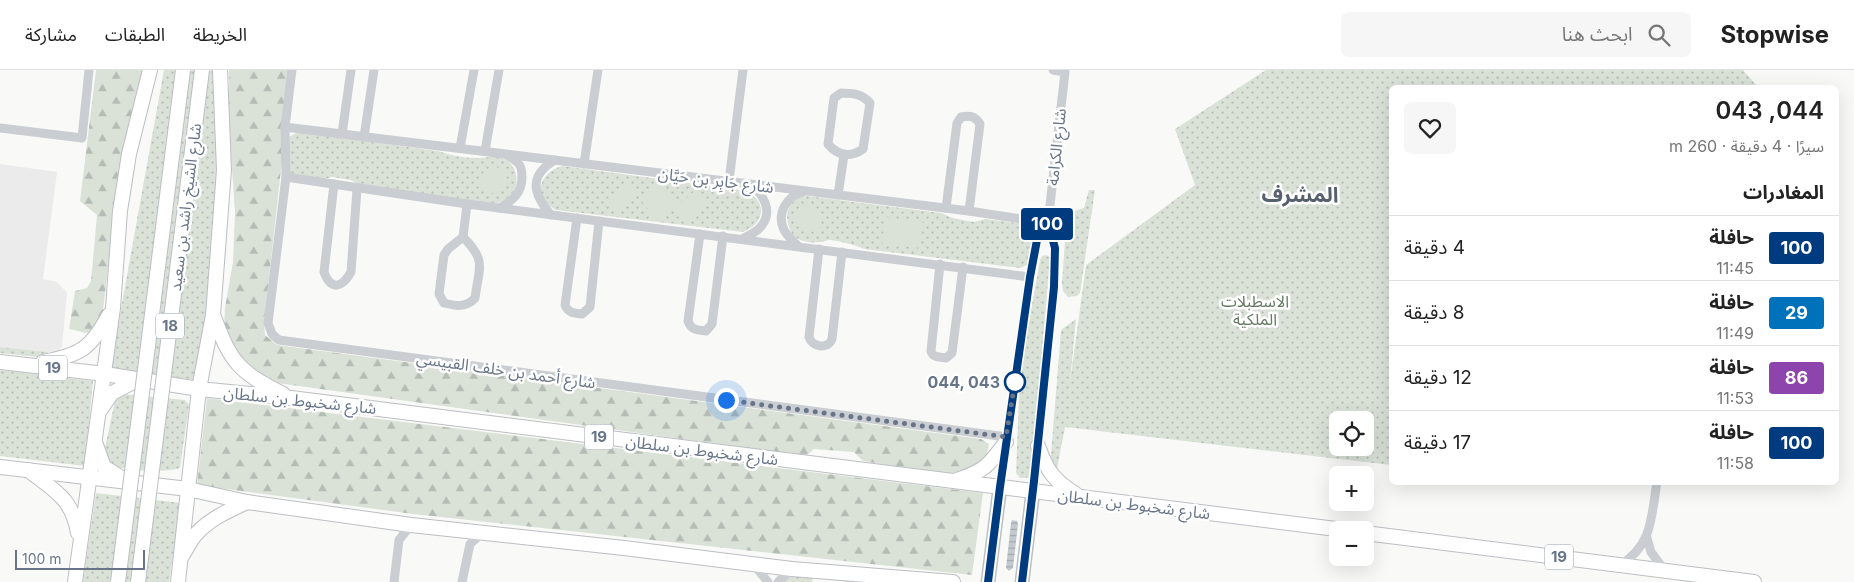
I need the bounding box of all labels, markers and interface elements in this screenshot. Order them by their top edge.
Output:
search box [1341,12,1691,57]
text: Stopwise [1721,20,1829,49]
icon: search [1645,21,1673,49]
text: ابحث هنا [1562,23,1633,46]
text: مشاركة [25,24,77,45]
text: الطبقات [105,24,165,45]
text: الخريطة [193,24,247,45]
text: 044, 043 [1715,96,1824,125]
button: heart [1404,102,1456,154]
street label: شارع الكرامة [1042,107,1073,187]
street label: شارع الشيخ راشد بن سعيد [165,122,208,292]
text: سيرًا · 4 دقيقة · 260 m [1669,136,1824,156]
street label: شارع جَابِر بن حَيَّان [657,163,775,200]
text: المغادرات [1743,181,1824,204]
district label: المشرف [1262,182,1338,207]
line badge: 100 [1018,208,1076,240]
text: 100 [1031,213,1063,234]
text: حافلة [1709,226,1754,249]
text: 4 دقيقة [1404,236,1465,259]
text: 100 [1780,237,1813,258]
text: 11:45 [1716,258,1754,278]
park label: الاسطبلات الملكية [1221,291,1289,329]
text: حافلة [1709,291,1754,314]
text: 8 دقيقة [1404,301,1464,324]
text: 29 [1785,302,1808,323]
road number: 18 [156,314,184,338]
text: 11:49 [1716,323,1754,343]
street label: شارع أحمد بن خلف القبيسي [415,348,597,395]
road number: 19 [39,356,67,380]
text: حافلة [1709,356,1754,379]
text: 12 دقيقة [1404,366,1472,389]
text: 86 [1785,367,1808,388]
marker: 044, 043 [1004,371,1026,393]
place label: 044, 043 [928,372,1000,392]
street label: شارع شخبوط بن سلطان [222,382,377,421]
your location [714,388,739,413]
text: 11:53 [1717,388,1754,408]
map controls [1329,411,1374,566]
button: locate [1329,411,1374,456]
text: حافلة [1709,421,1754,444]
road number: 19 [585,424,613,450]
street label: شارع شخبوط بن سلطان [624,431,779,472]
text: 17 دقيقة [1404,431,1471,454]
text: 100 [1780,432,1813,453]
text: 11:58 [1717,453,1754,473]
button: + [1329,466,1374,511]
street label: شارع شخبوط بن سلطان [1056,485,1211,526]
button: − [1329,521,1374,566]
road number: 19 [1545,544,1573,570]
scale bar [15,547,145,570]
text: 100 m [22,550,62,567]

